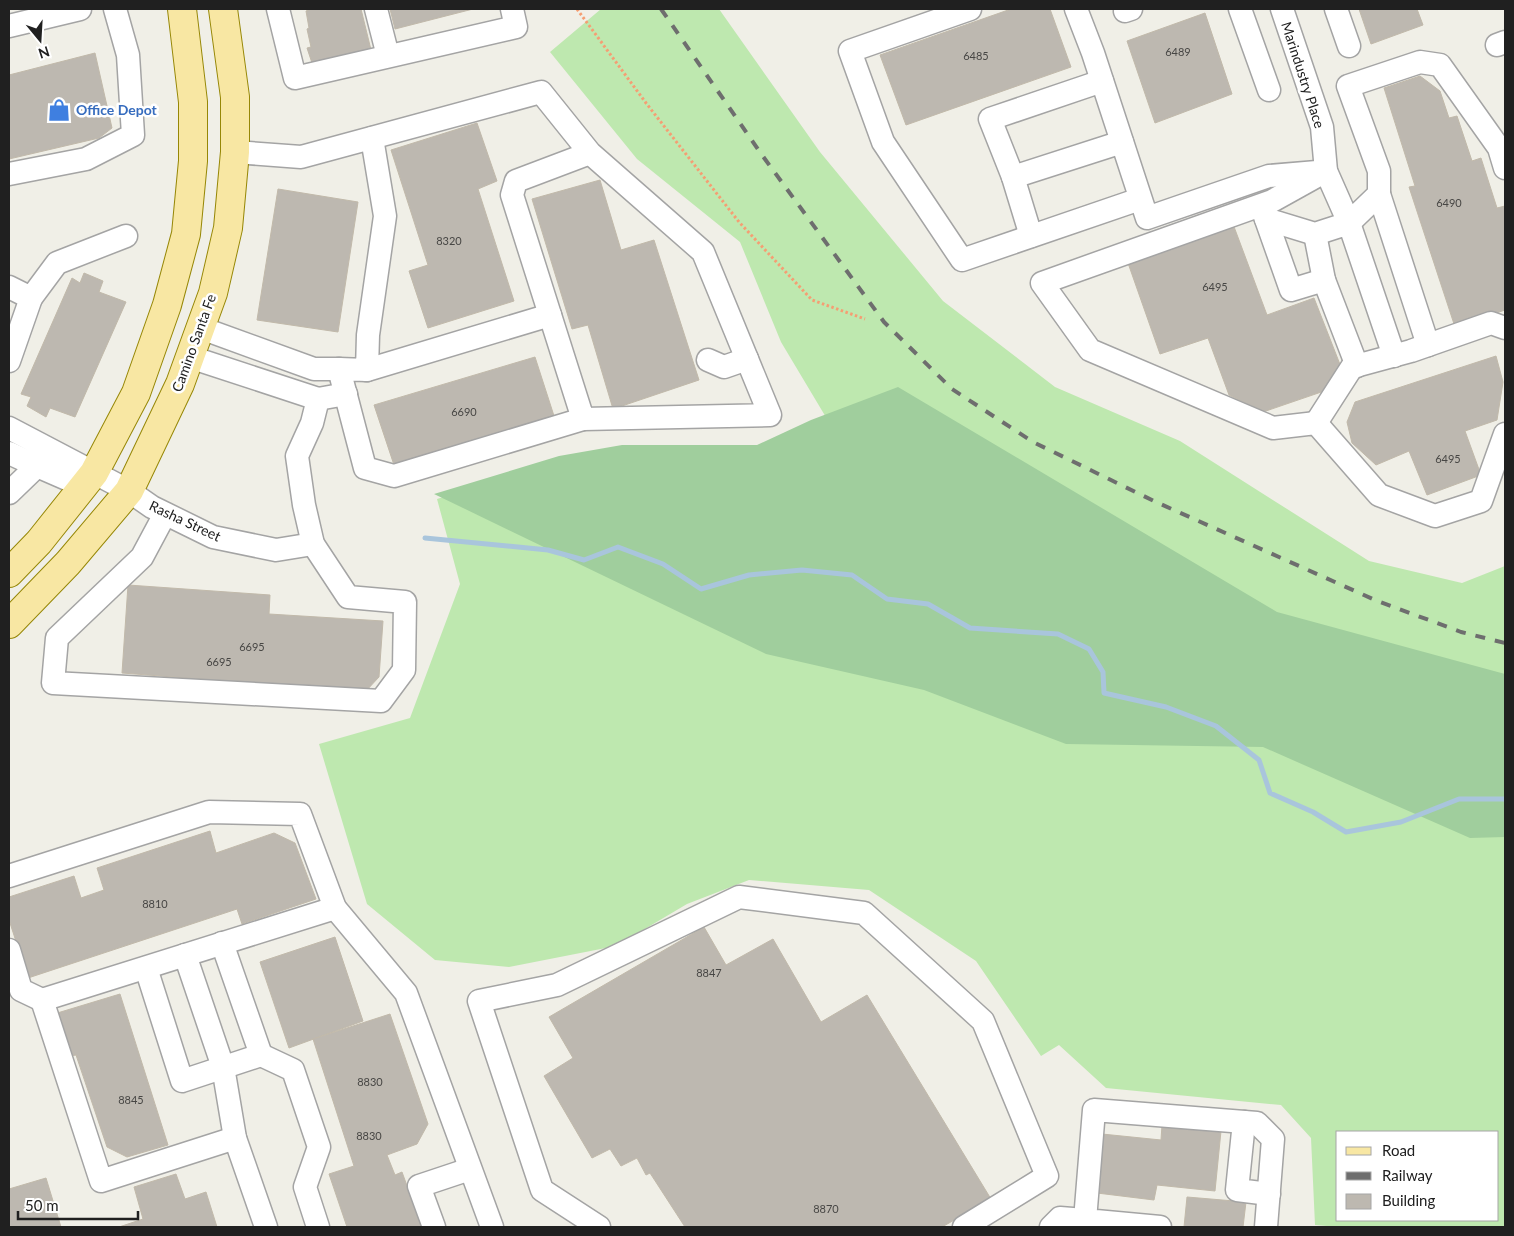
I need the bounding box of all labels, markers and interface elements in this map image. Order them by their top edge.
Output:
north arrow [15,15,65,65]
street label: Marindustry Place [1278,19,1329,130]
text: N [36,43,52,63]
house number: 6489 [1165,45,1191,58]
house number: 6485 [963,49,989,62]
shop icon: Office Depot [46,97,72,123]
place label: Office Depot [76,101,158,118]
house number: 6490 [1436,196,1462,209]
house number: 8320 [436,234,462,247]
house number: 6495 [1202,280,1228,293]
street label: Camino Santa Fe [168,292,219,394]
house number: 6690 [451,405,477,418]
house number: 6495 [1435,452,1461,465]
street label: Rasha Street [147,497,224,545]
house number: 6695 [239,640,265,653]
house number: 6695 [206,655,232,668]
house number: 8810 [142,897,168,910]
house number: 8847 [696,966,722,979]
house number: 8830 [357,1075,383,1088]
house number: 8845 [118,1093,144,1106]
house number: 8830 [356,1129,382,1142]
legend [1336,1131,1499,1221]
text: Road [1382,1141,1415,1159]
text: Railway [1382,1166,1433,1184]
scale bar [18,1188,138,1220]
text: Building [1382,1191,1435,1209]
text: 50 m [25,1196,59,1214]
house number: 8870 [813,1202,839,1215]

